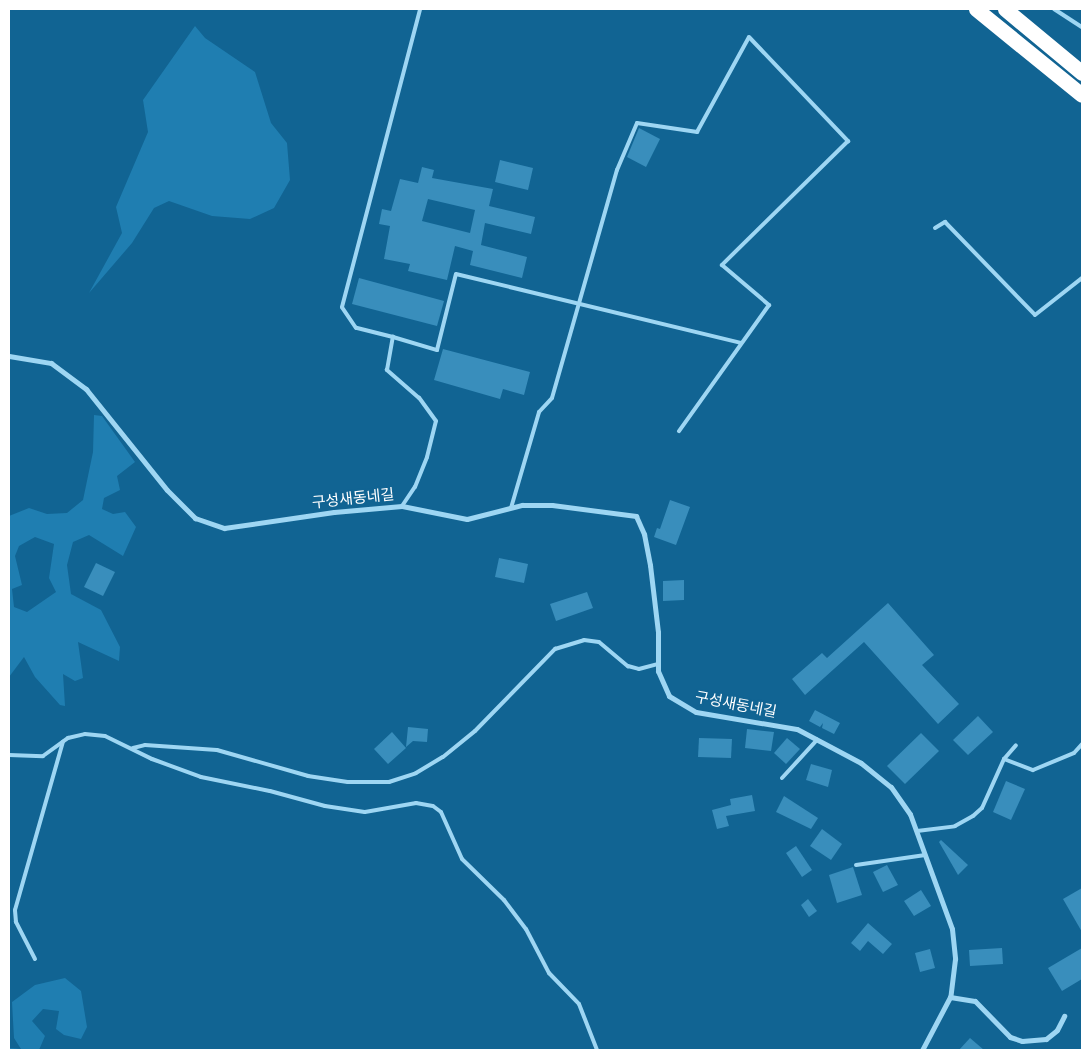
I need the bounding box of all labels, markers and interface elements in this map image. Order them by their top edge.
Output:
street label: 구성새동네길 [311,485,395,511]
street label: 구성새동네길 [694,687,778,721]

